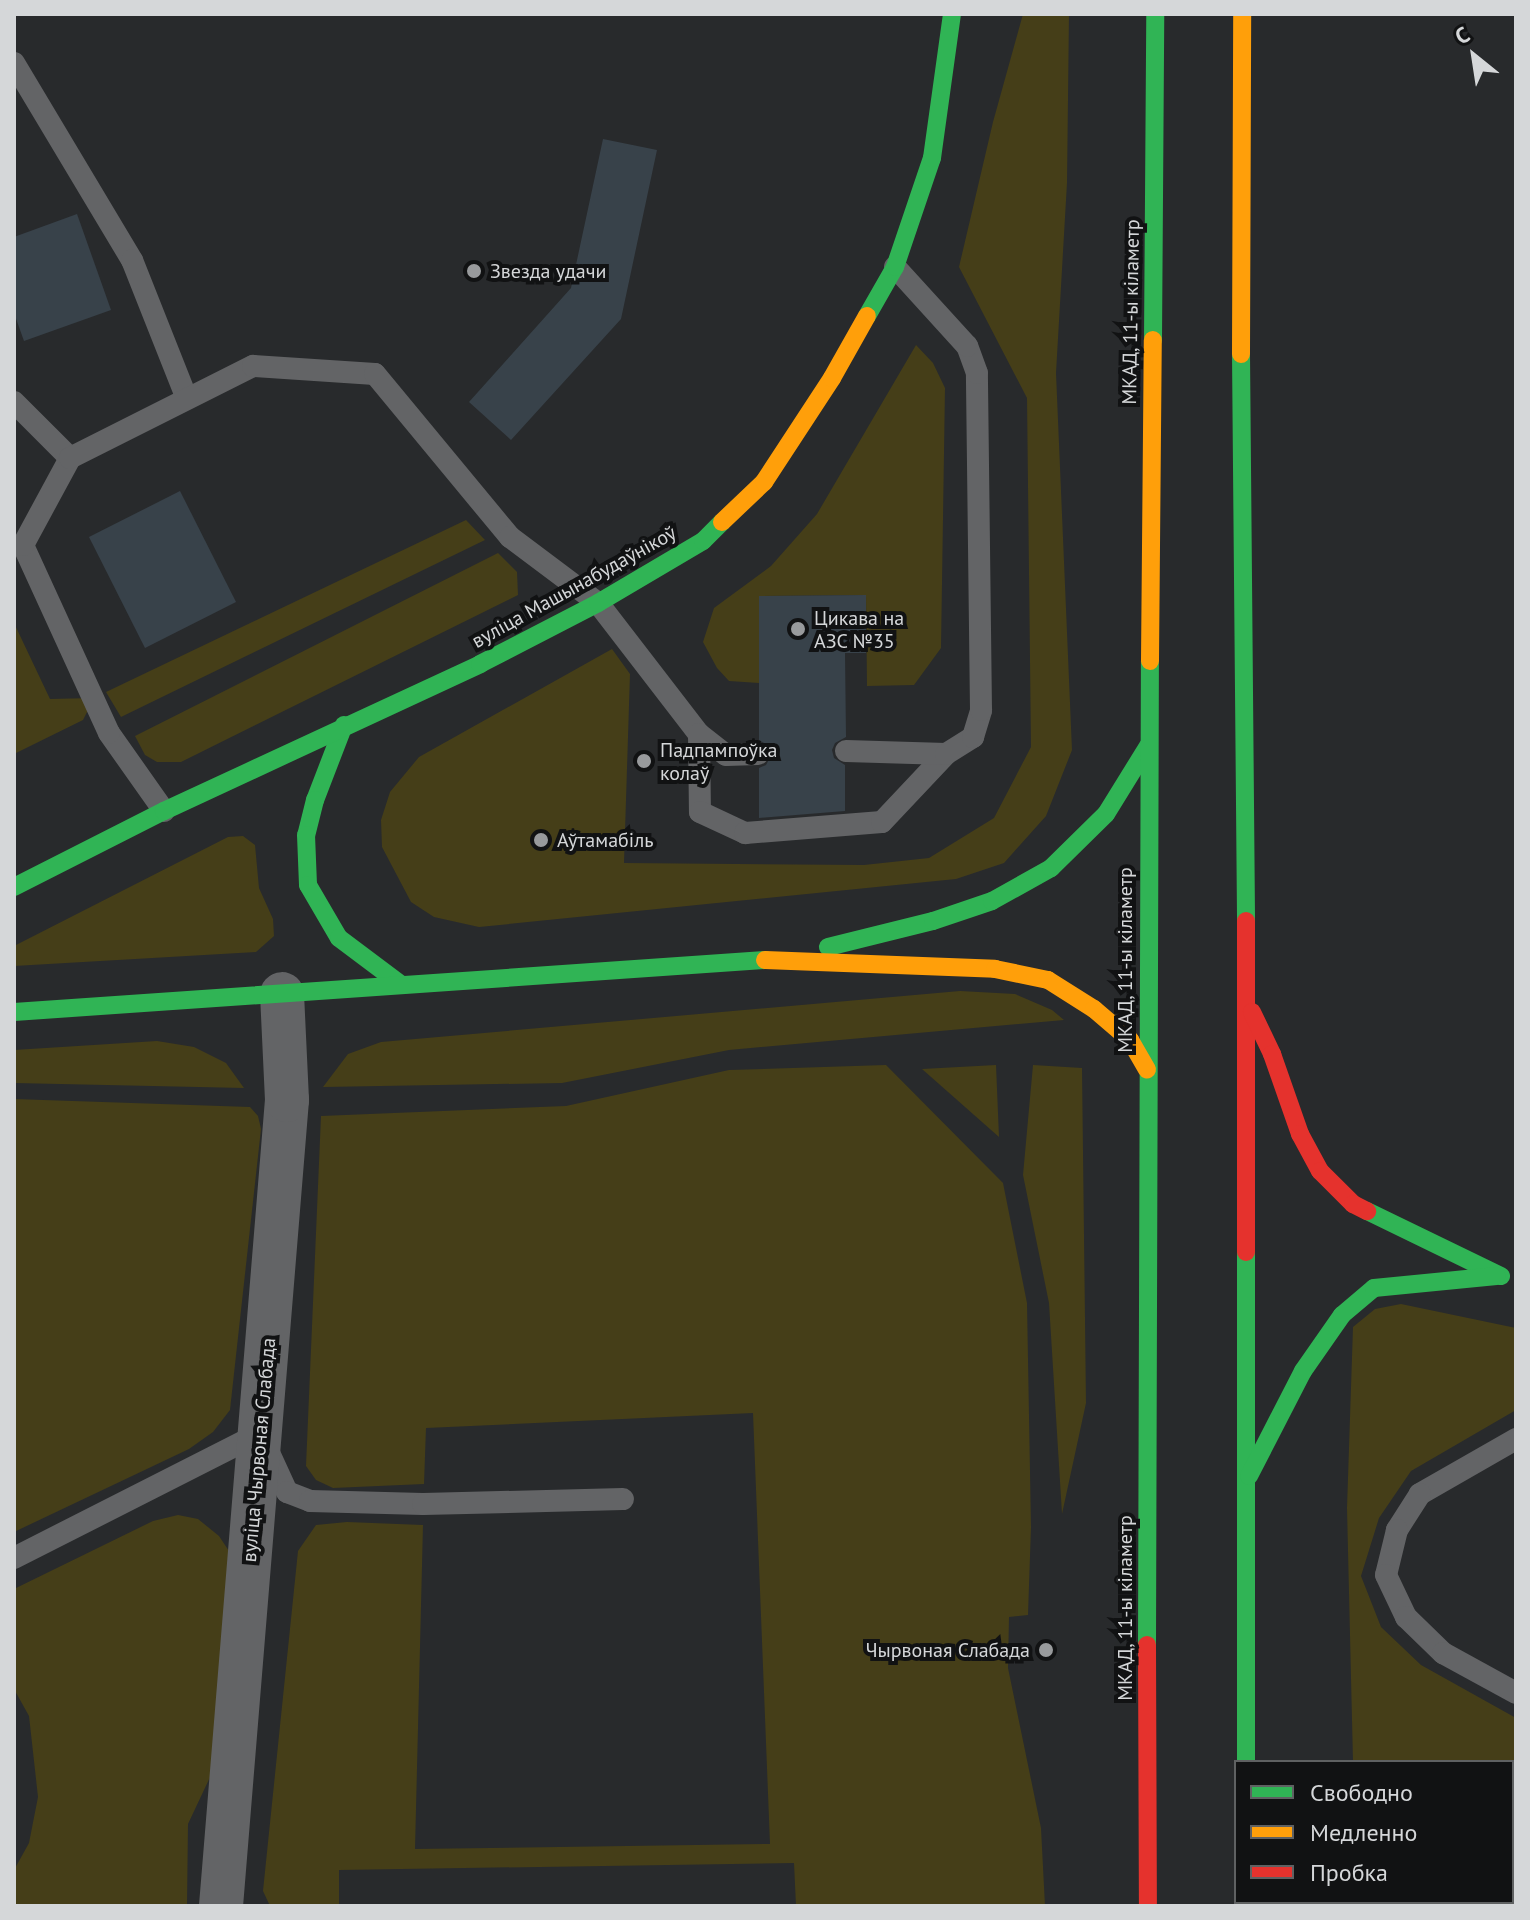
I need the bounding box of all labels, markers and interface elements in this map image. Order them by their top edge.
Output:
north arrow [1434,16,1514,96]
text: С [1450,20,1474,50]
street label: МКАД, 11-ы кіламетр [1117,218,1145,406]
place label: Звезда удачи [490,259,606,283]
marker: Звезда удачи [465,262,483,280]
street label: вуліца Машынабудаўнікоў [468,521,680,653]
place label: Цикава на АЗС №35 [814,606,904,653]
marker: Цикава на АЗС №35 [789,620,807,638]
place label: Падпампоўка колаў [660,738,777,785]
marker: Падпампоўка колаў [635,752,653,770]
place label: Аўтамабіль [557,828,653,852]
marker: Аўтамабіль [532,831,550,849]
street label: МКАД, 11-ы кіламетр [1113,866,1137,1054]
street label: вуліца Чырвоная Слабада [237,1337,281,1563]
street label: МКАД, 11-ы кіламетр [1113,1514,1137,1702]
place label: Чырвоная Слабада [865,1638,1030,1662]
marker: Чырвоная Слабада [1037,1641,1055,1659]
legend [1234,1760,1514,1904]
text: Свободно [1310,1777,1413,1808]
text: Медленно [1310,1817,1417,1848]
text: Пробка [1310,1857,1388,1888]

